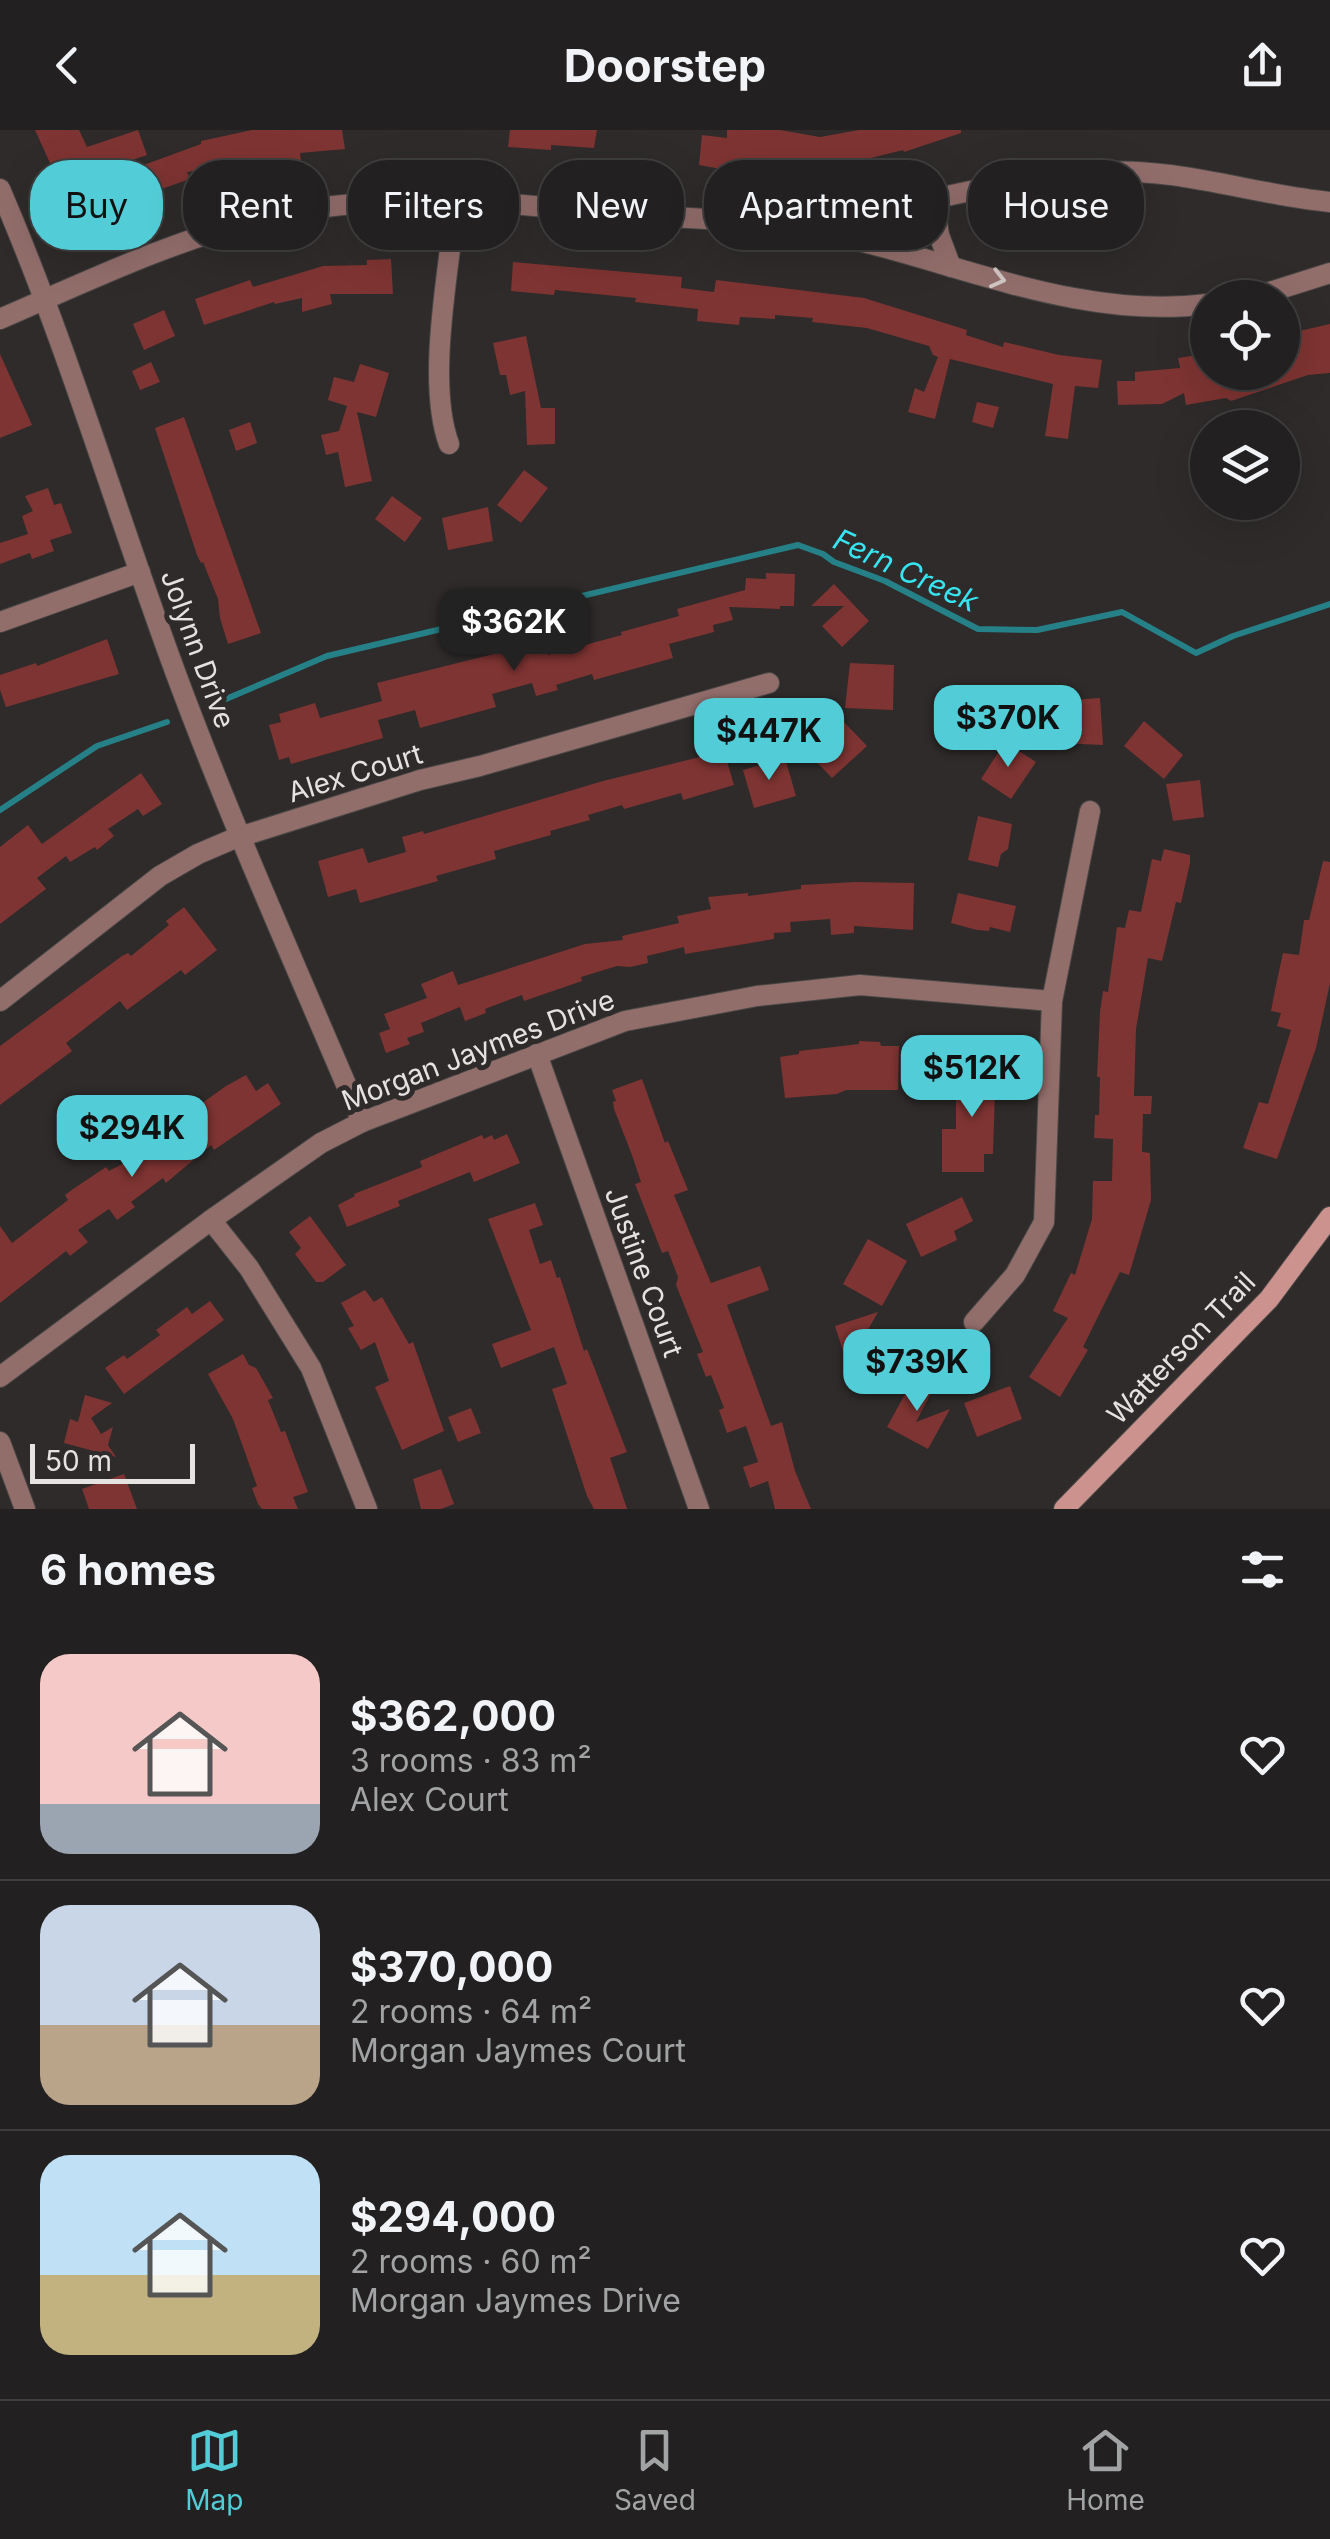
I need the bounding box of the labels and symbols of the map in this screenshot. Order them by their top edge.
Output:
one-way arrow [989,267,1006,288]
water label: Fern Creek [828,521,985,619]
street label: Jolynn Drive [154,565,242,733]
pin: $362K [444,589,584,674]
pin: $370K [938,685,1078,770]
pin: $447K [699,698,839,783]
street label: Alex Court [284,736,426,810]
street label: Morgan Jaymes Drive [337,982,619,1118]
pin: $512K [902,1035,1042,1120]
pin: $294K [62,1095,202,1180]
street label: Justine Court [598,1183,690,1361]
street label: Watterson Trail [1100,1265,1262,1431]
pin: $739K [847,1329,987,1414]
scale bar [30,1439,195,1484]

